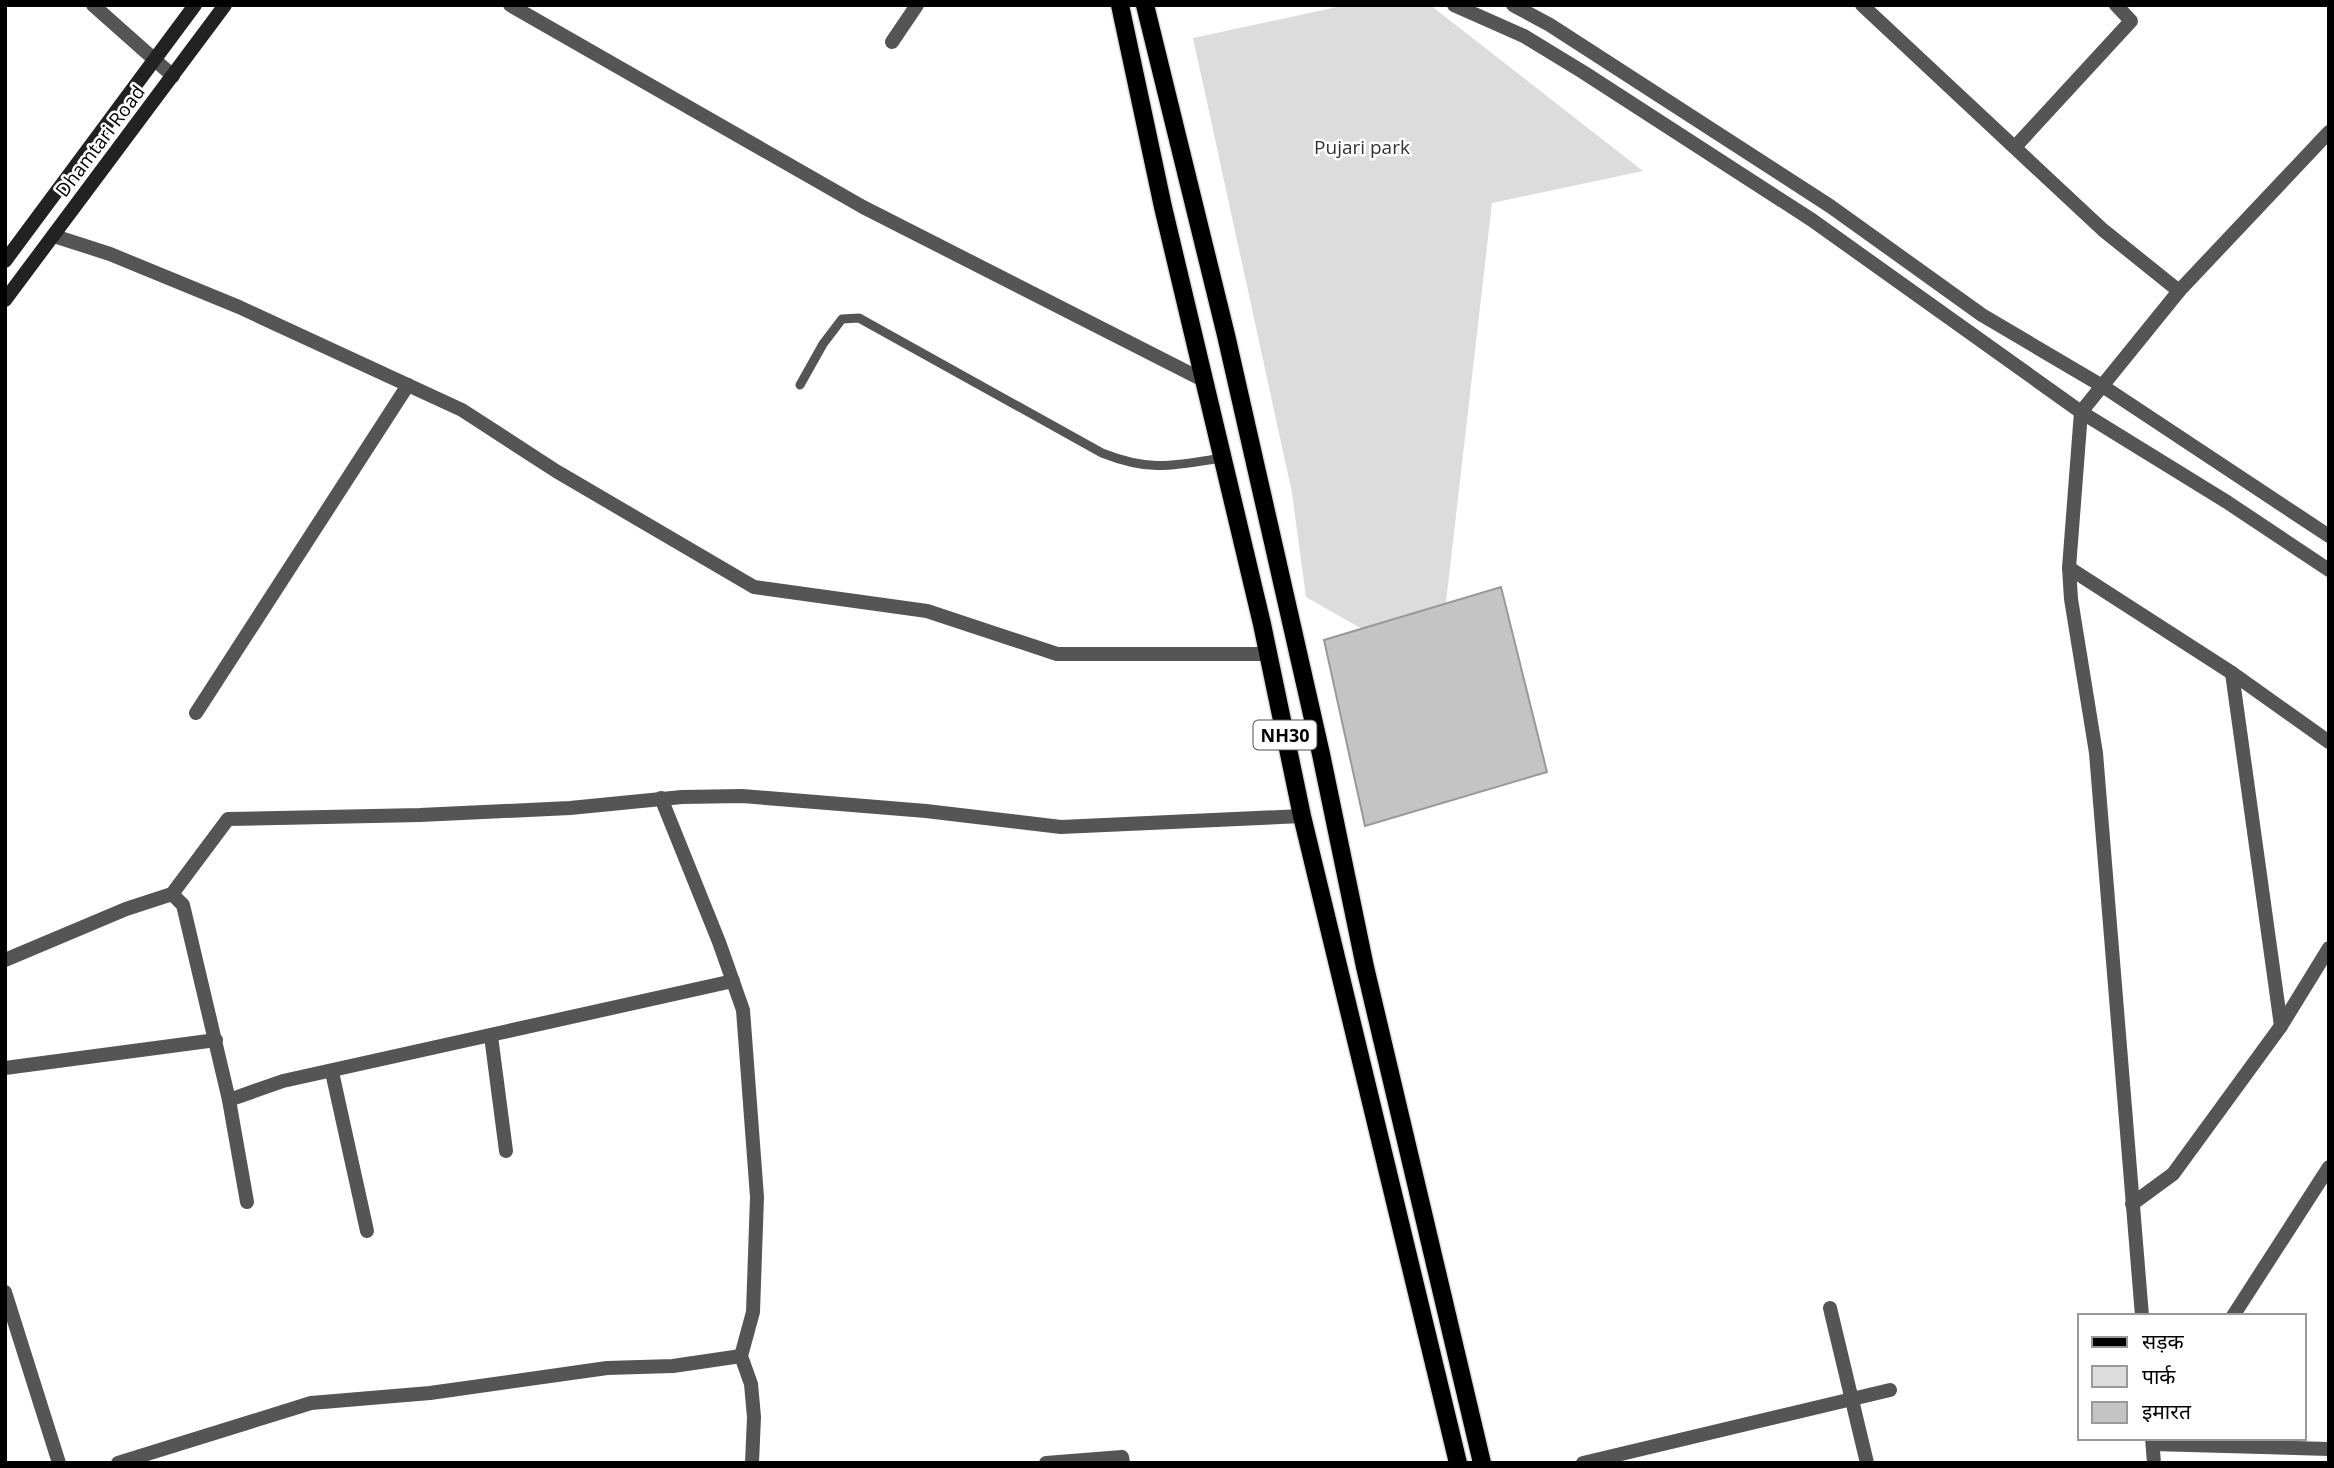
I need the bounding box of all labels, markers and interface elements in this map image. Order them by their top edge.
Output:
street label: Dhamtari Road [49,80,151,202]
park label: Pujari park [1314,134,1410,160]
road number: NH30 [1254,720,1316,750]
legend [2078,1314,2306,1440]
text: सड़क [2142,1327,2184,1355]
text: पार्क [2142,1362,2176,1390]
text: इमारत [2142,1397,2192,1425]

